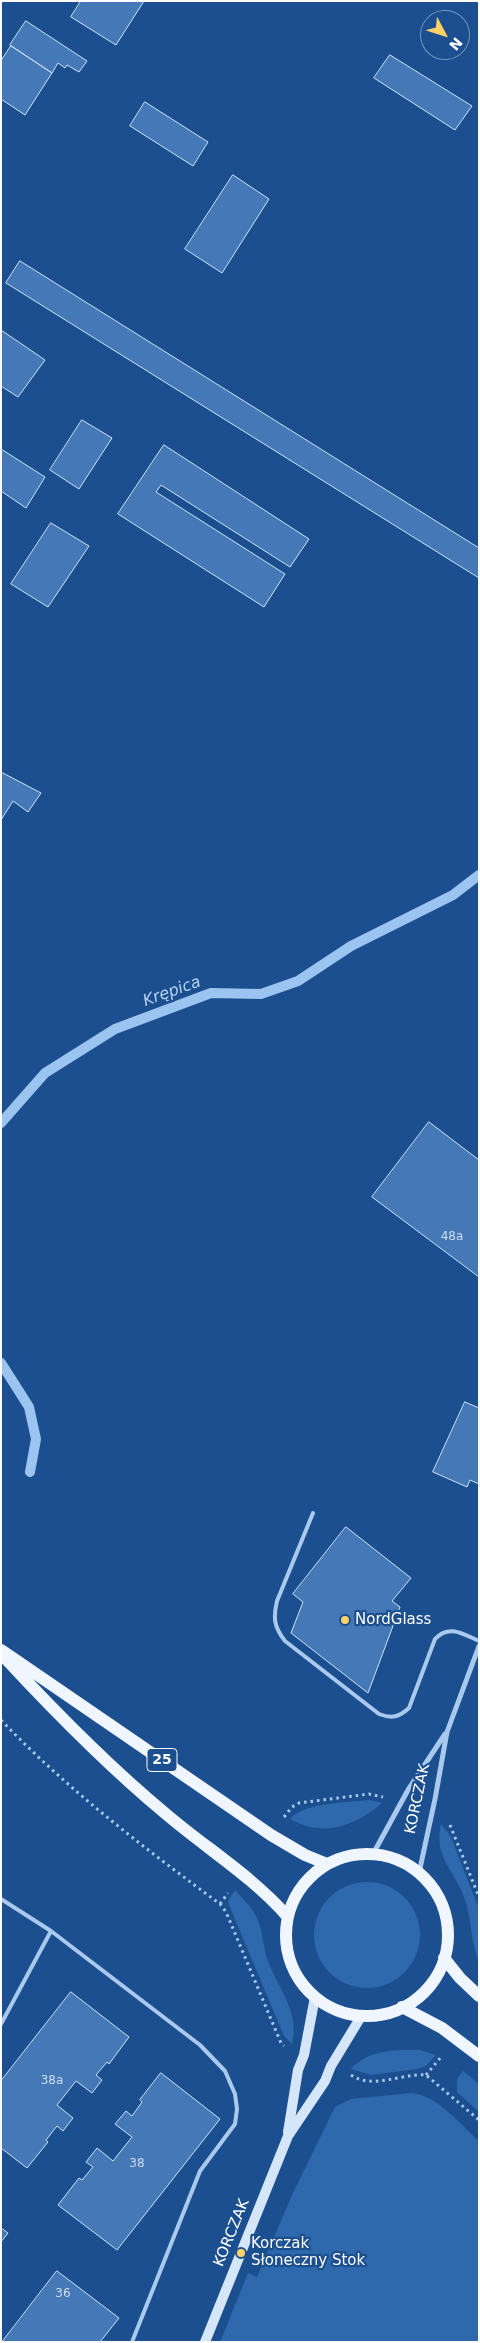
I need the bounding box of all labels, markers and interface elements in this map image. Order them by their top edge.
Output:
north arrow [420,10,470,60]
text: N [446,34,466,54]
water label: Krępica [140,973,204,1011]
house number: 48a [441,1230,463,1244]
place label: NordGlass [355,1611,431,1629]
marker: NordGlass [339,1614,351,1626]
road number: 25 [147,1748,177,1772]
street label: KORCZAK [402,1762,434,1836]
house number: 38a [41,2074,63,2088]
house number: 38 [129,2157,145,2171]
street label: KORCZAK [210,2197,254,2269]
place label: Korczak Słoneczny Stok [251,2235,365,2270]
marker: Korczak Słoneczny Stok [235,2247,247,2259]
house number: 36 [55,2287,71,2301]

